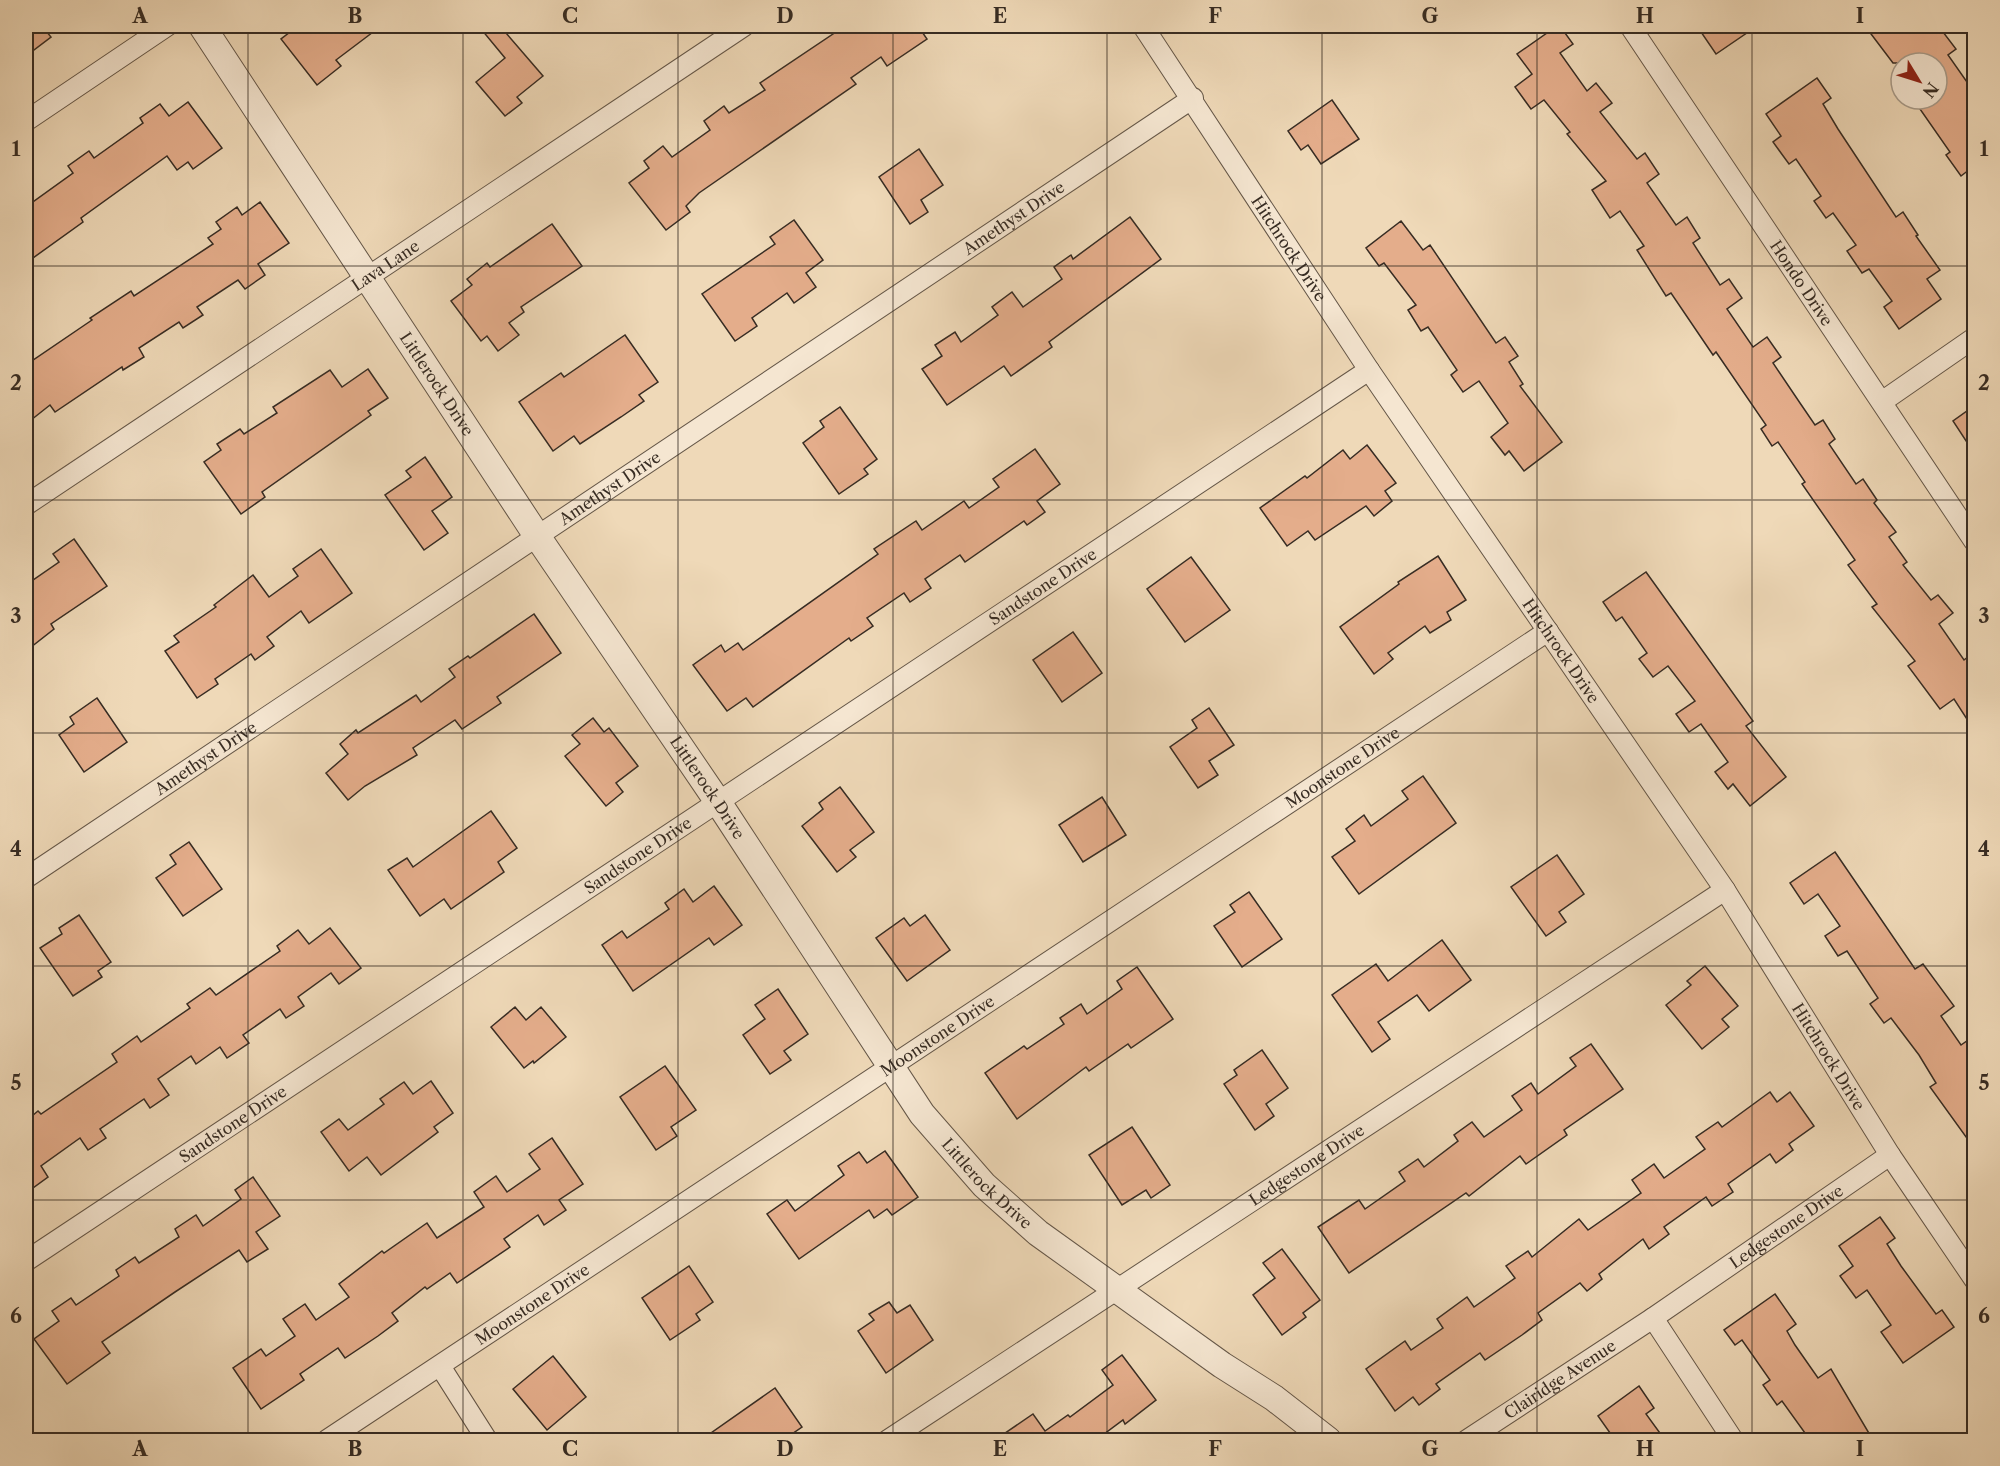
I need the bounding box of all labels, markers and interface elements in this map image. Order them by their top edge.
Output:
text: A [131,4,148,28]
text: B [348,4,363,28]
text: C [562,4,578,28]
text: D [776,4,794,28]
text: E [993,4,1007,28]
text: F [1208,4,1222,28]
text: G [1422,4,1439,28]
text: H [1636,4,1654,28]
text: I [1856,4,1864,28]
north arrow [1889,51,1949,111]
text: N [1919,79,1943,102]
text: 1 [12,137,21,161]
text: 1 [1980,137,1989,161]
street label: Amethyst Drive [958,177,1068,260]
street label: Hitchrock Drive [1247,192,1331,305]
street label: Lava Lane [348,235,423,295]
street label: Hondo Drive [1766,236,1837,330]
street label: Littlerock Drive [396,328,478,439]
text: 2 [10,371,22,395]
text: 2 [1978,371,1990,395]
street label: Amethyst Drive [554,447,664,530]
street label: Sandstone Drive [985,544,1100,629]
street label: Hitchrock Drive [1519,595,1604,707]
text: 3 [10,604,22,628]
text: 3 [1978,604,1990,628]
street label: Amethyst Drive [150,717,260,800]
street label: Moonstone Drive [1282,722,1403,812]
street label: Littlerock Drive [666,732,749,843]
street label: Sandstone Drive [580,812,695,898]
text: 4 [10,837,22,861]
text: 4 [1978,837,1990,861]
street label: Moonstone Drive [876,991,998,1081]
street label: Hitchrock Drive [1788,999,1870,1114]
text: 5 [10,1071,22,1095]
text: 5 [1978,1071,1990,1095]
street label: Sandstone Drive [175,1081,290,1167]
street label: Ledgestone Drive [1245,1120,1368,1210]
street label: Littlerock Drive [938,1134,1036,1233]
street label: Ledgestone Drive [1725,1180,1847,1273]
street label: Moonstone Drive [471,1259,593,1349]
text: 6 [10,1304,22,1328]
text: 6 [1978,1304,1990,1328]
street label: Clairidge Avenue [1500,1335,1620,1423]
text: A [131,1437,148,1461]
text: B [348,1437,363,1461]
text: C [562,1437,578,1461]
text: D [776,1437,794,1461]
text: E [993,1437,1007,1461]
text: F [1208,1437,1222,1461]
text: G [1422,1437,1439,1461]
text: H [1636,1437,1654,1461]
text: I [1856,1437,1864,1461]

